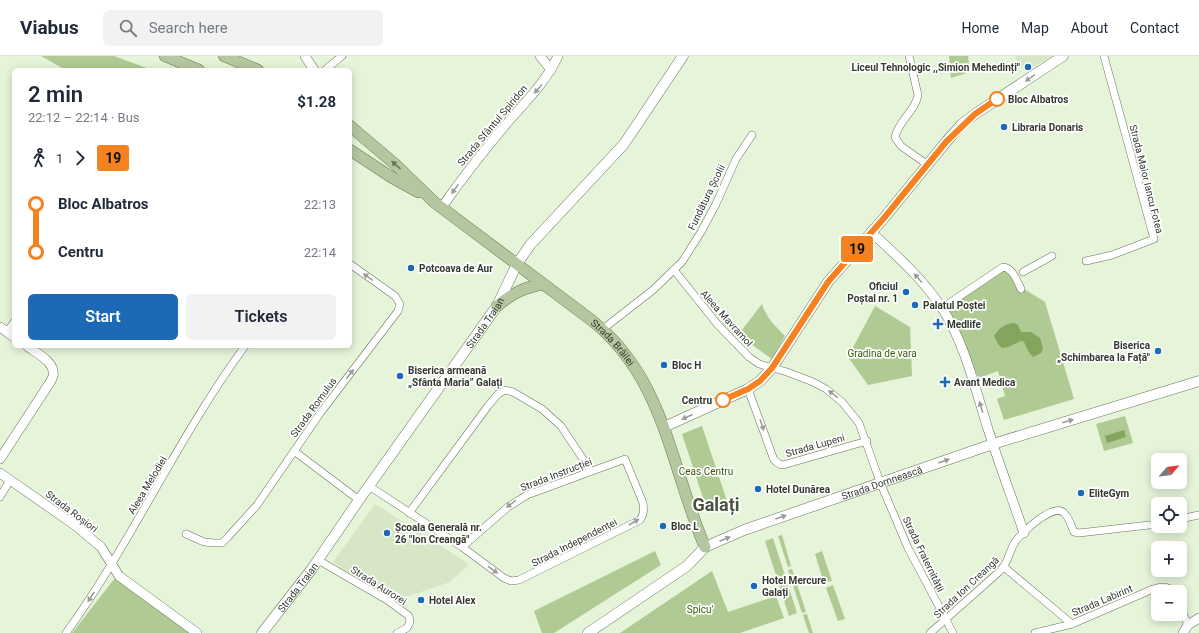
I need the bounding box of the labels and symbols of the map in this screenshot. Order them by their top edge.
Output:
place label: Liceul Tehnologic ,,Simion Mehedinți" [851,62,1020,74]
marker: Liceul Tehnologic ,,Simion Mehedinți" [1023,62,1033,72]
one-way arrow [1024,74,1036,81]
street label: Strada Sfântul Spiridon [455,83,529,168]
one-way arrow [533,83,542,94]
marker: Bloc Albatros [989,91,1005,107]
place label: Bloc Albatros [1008,94,1068,105]
marker: Libraria Donaris [999,122,1009,132]
place label: Libraria Donaris [1012,122,1083,133]
street label: Strada Maior Iancu Fotea [1128,124,1165,235]
one-way arrow [391,161,401,170]
street label: Fundătura Școlii [686,163,728,232]
one-way arrow [451,183,459,194]
line badge: 19 [839,236,875,262]
marker: Potcoava de Aur [406,263,416,273]
place label: Potcoava de Aur [419,263,493,274]
one-way arrow [363,273,374,281]
one-way arrow [913,273,922,283]
place label: Oficiul Poștal nr. 1 [847,281,898,305]
marker: Oficiul Poștal nr. 1 [901,287,911,297]
street label: Aleea Mavramol [698,288,755,349]
street label: Strada Traian [464,296,506,350]
marker: Palatul Poștei [910,300,920,310]
place label: Palatul Poștei [923,300,986,312]
street label: Strada Brăilei [589,317,636,368]
marker: Medlife [932,318,944,330]
place label: Medlife [947,319,982,330]
place label: Biserica „Schimbarea la Față" [1057,340,1151,364]
marker: Biserica „Schimbarea la Față" [1153,346,1163,356]
park label: Gradina de vara [847,348,917,359]
marker: Bloc H [659,360,669,370]
place label: Bloc H [672,360,701,371]
place label: Biserica armeană „Sfânta Maria” Galați [408,365,503,389]
one-way arrow [346,369,354,380]
marker: Biserica armeană „Sfânta Maria” Galați [395,371,405,381]
street label: Strada Romulus [288,375,339,439]
marker: Avant Medica [939,376,951,388]
place label: Avant Medica [954,377,1016,388]
one-way arrow [827,390,838,399]
marker: Centru [715,392,731,408]
place label: Centru [682,395,712,406]
one-way arrow [978,400,984,412]
one-way arrow [680,414,692,420]
one-way arrow [1062,418,1074,424]
one-way arrow [759,419,765,431]
street label: Strada Lupeni [784,432,846,459]
north arrow [1151,453,1187,489]
street label: Aleea Melodiei [126,454,169,516]
street label: Strada Instrucției [519,456,594,494]
one-way arrow [938,457,950,463]
street label: Strada Domnească [840,464,924,502]
park label: Ceas Centru [679,466,733,477]
marker: Hotel Dunărea [753,484,763,494]
place label: Hotel Dunărea [766,484,831,495]
street label: Strada Roșiori [43,488,100,535]
marker: EliteGym [1076,488,1086,498]
place label: EliteGym [1089,488,1130,499]
district label: Galați [692,494,740,516]
one-way arrow [506,500,517,509]
one-way arrow [775,514,787,520]
street label: Strada Fraternității [900,515,947,594]
street label: Strada Independenței [530,516,619,570]
one-way arrow [628,519,640,526]
marker: Bloc L [658,521,668,531]
place label: Bloc L [671,521,699,532]
place label: Școala Generală nr. 26 "Ion Creangă" [395,522,482,545]
marker: Școala Generală nr. 26 "Ion Creangă" [382,528,392,538]
one-way arrow [719,535,731,541]
street label: Strada Ion Creangă [932,554,1001,620]
street label: Strada Traian [276,561,320,614]
street label: Strada Aurorei [349,564,409,607]
one-way arrow [488,566,499,574]
place label: Hotel Mercure Galați [762,575,827,599]
marker: Hotel Mercure Galați [749,581,759,591]
street label: Strada Labirint [1070,583,1134,618]
one-way arrow [87,591,95,602]
marker: Hotel Alex [416,595,426,605]
place label: Hotel Alex [429,595,476,606]
park label: Spicu' [687,604,713,615]

